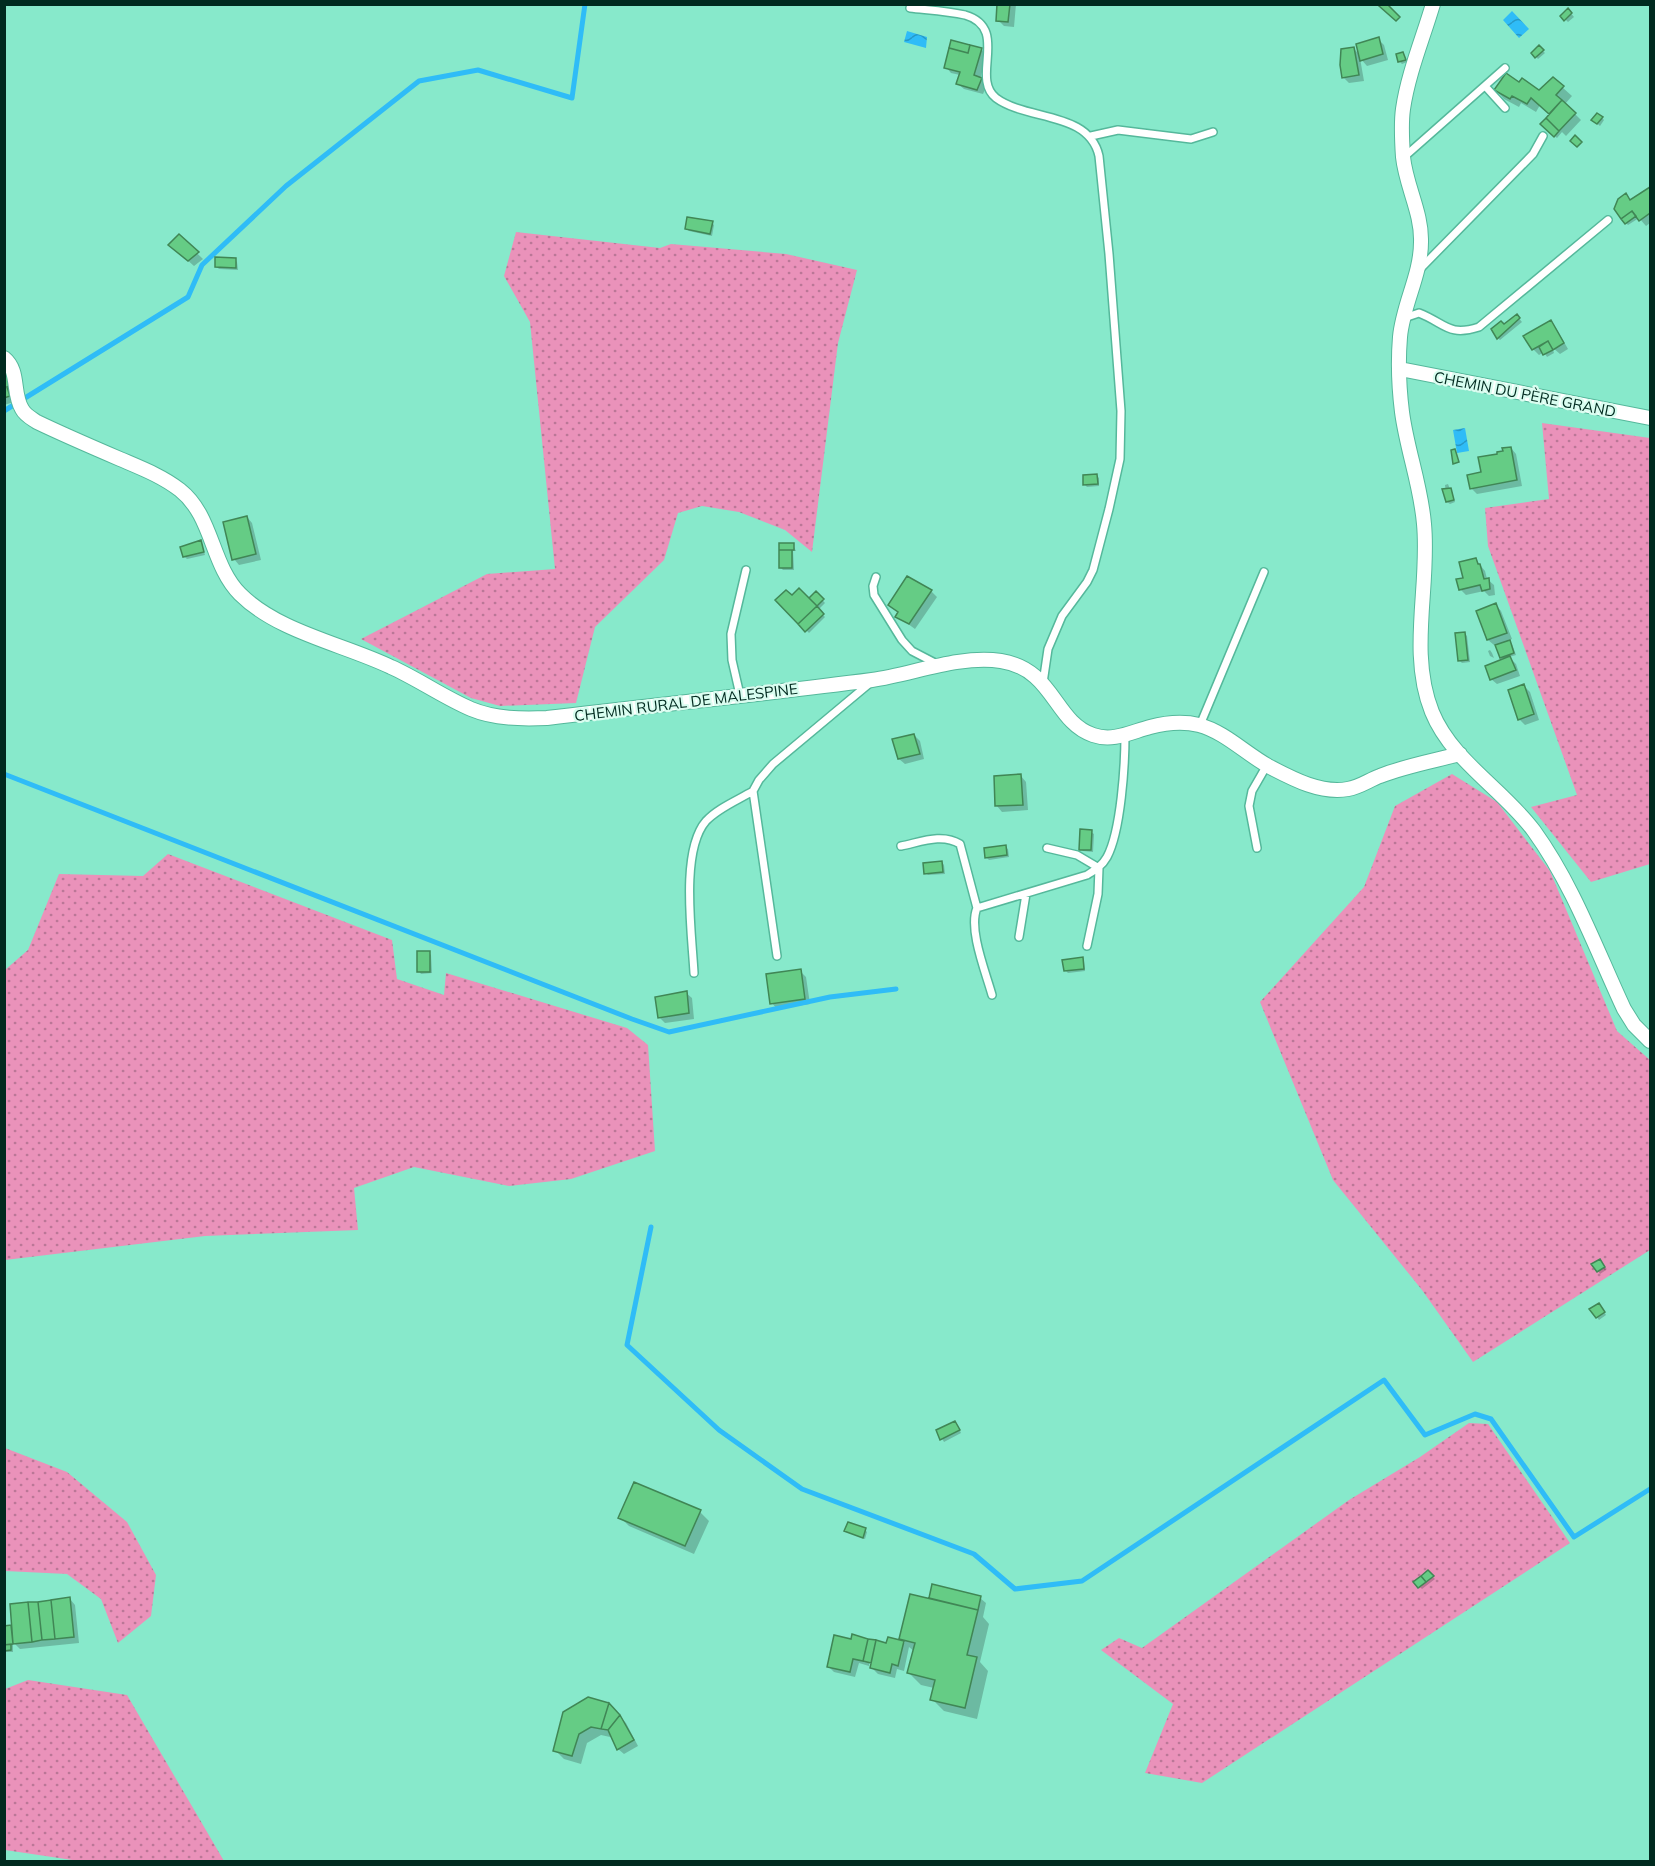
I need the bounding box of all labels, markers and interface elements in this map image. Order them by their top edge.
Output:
street label: CHEMIN DU PÈRE GRAND [1432,367,1618,421]
street label: CHEMIN RURAL DE MALESPINE [573,679,799,725]

